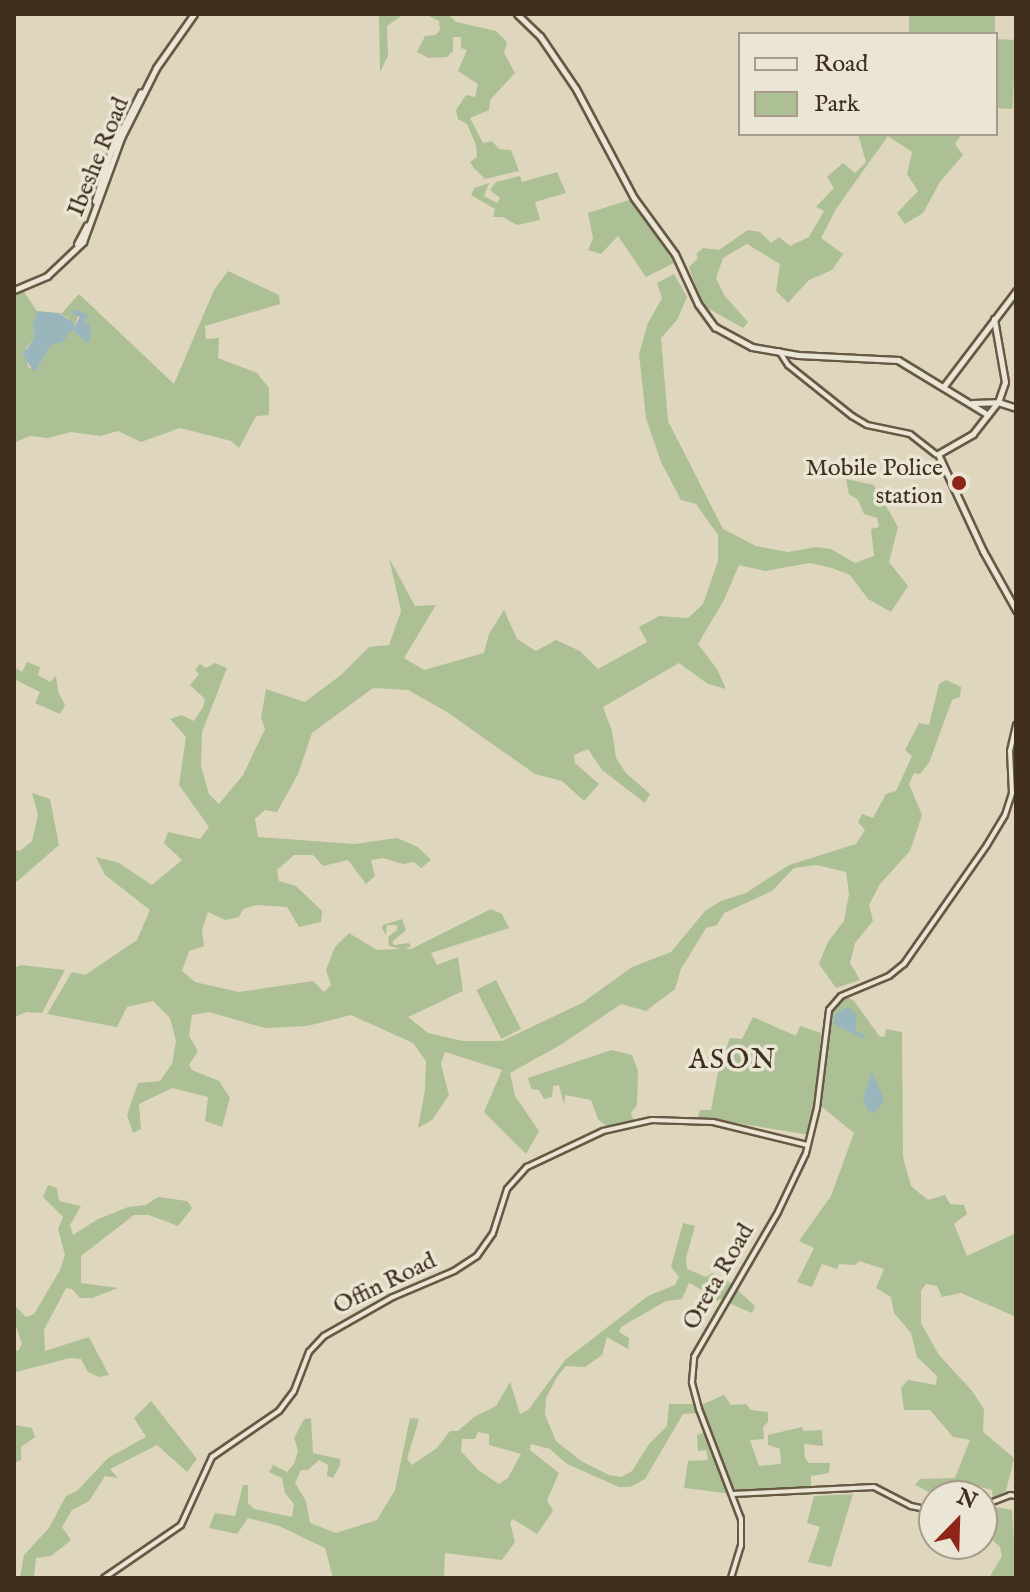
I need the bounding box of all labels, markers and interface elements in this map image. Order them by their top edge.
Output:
legend [738,32,998,136]
text: Road [814,49,868,80]
text: Park [814,89,860,120]
street label: Ibeshe Road [62,93,136,221]
place label: Mobile Police station [805,455,943,511]
marker: Mobile Police station [950,474,968,492]
district label: ASON [689,1044,777,1078]
street label: Oreta Road [677,1219,761,1335]
street label: Offin Road [329,1247,441,1321]
north arrow [918,1480,998,1560]
text: N [952,1483,981,1516]

